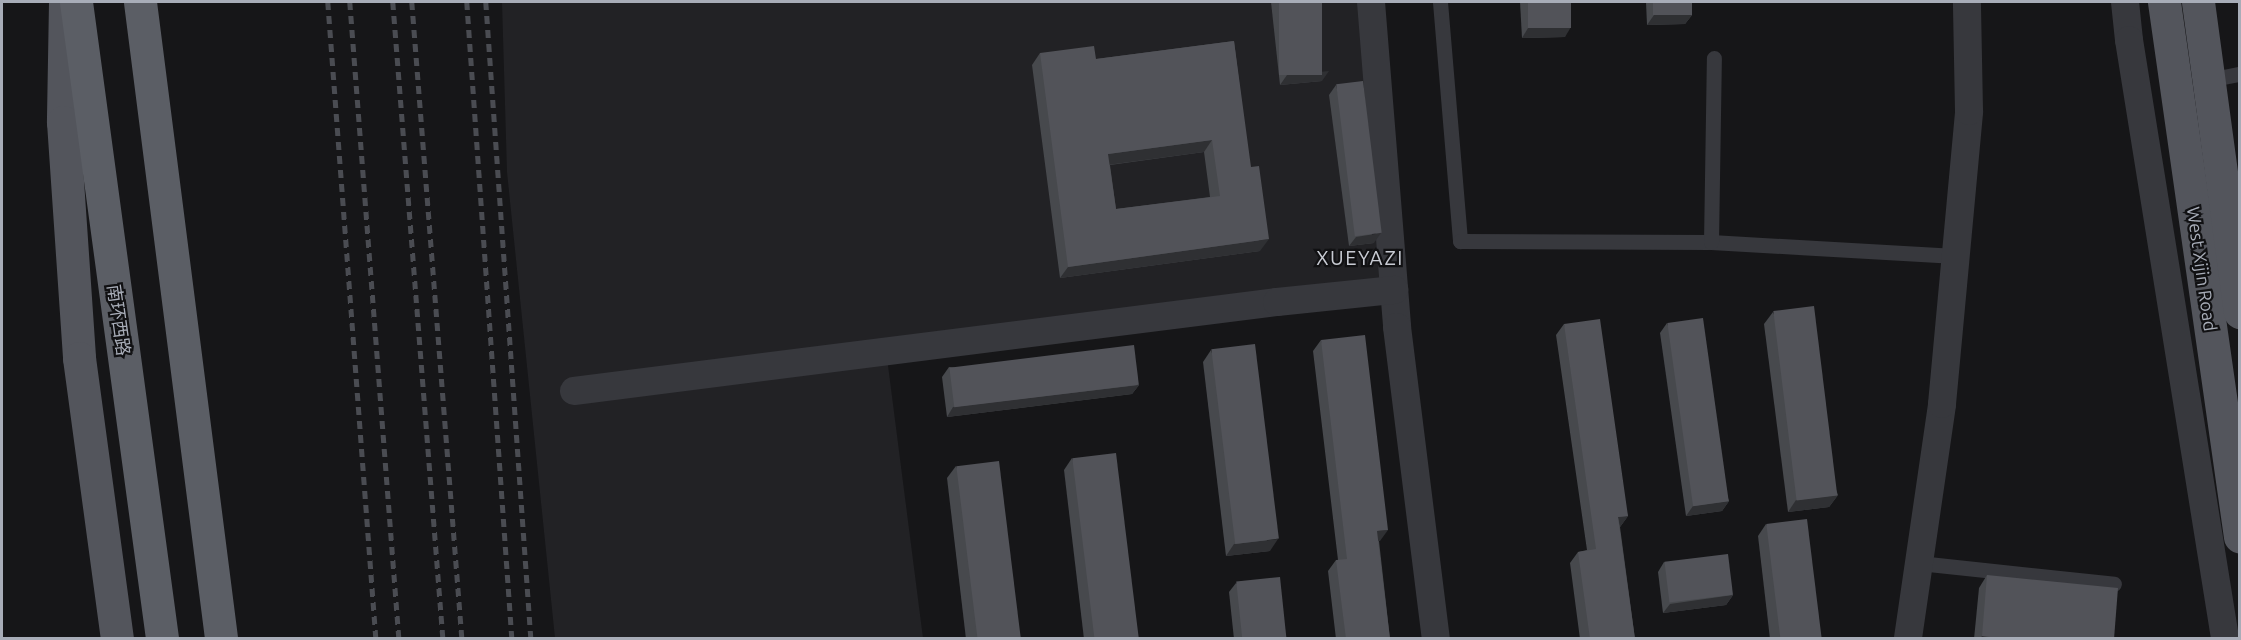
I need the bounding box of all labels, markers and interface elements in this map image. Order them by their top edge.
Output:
street label: West Xijin Road [2183,205,2221,333]
district label: XUEYAZI [1316,245,1404,269]
street label: 南环西路 [103,283,135,357]

